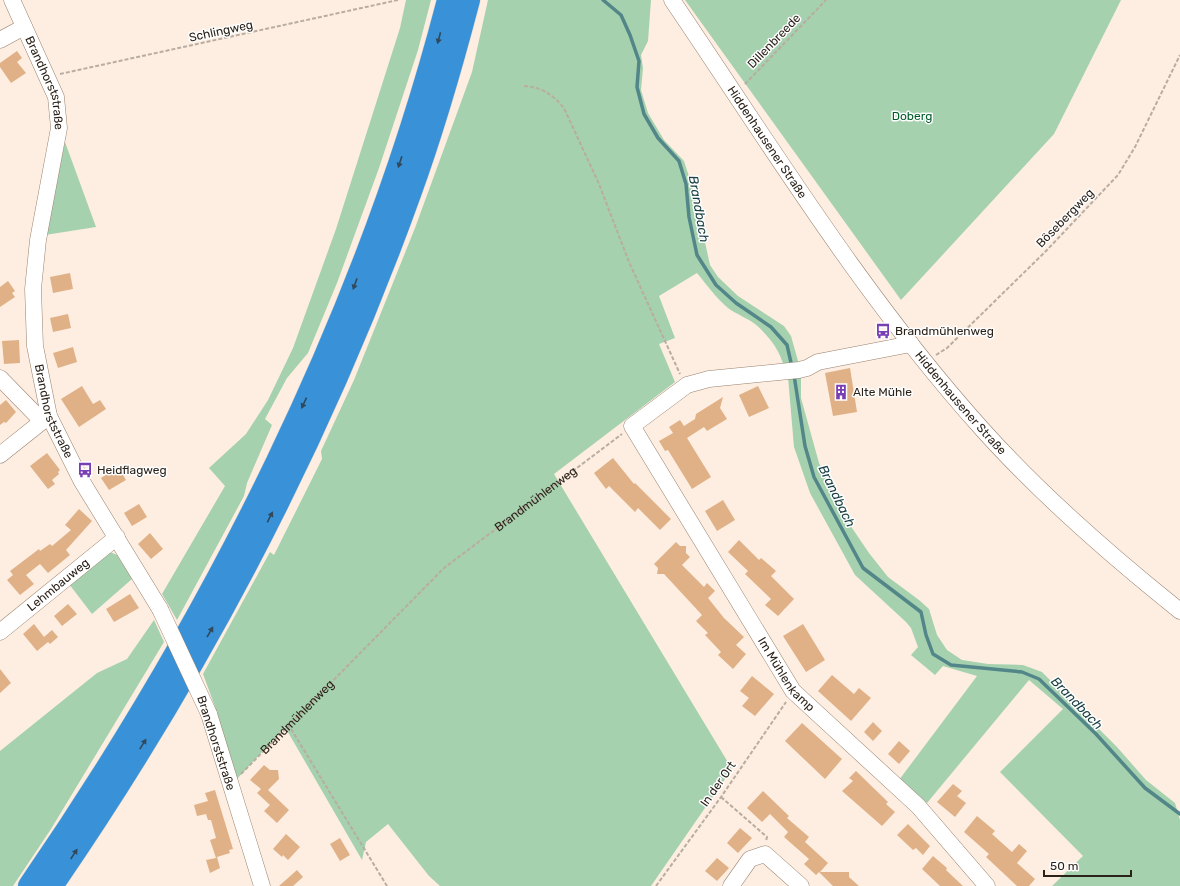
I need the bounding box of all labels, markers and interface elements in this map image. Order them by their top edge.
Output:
street label: Dillenbreede [745,11,803,71]
street label: Schlingweg [188,17,254,45]
one-way arrow [435,32,441,44]
street label: Brandhorststraße [22,34,66,131]
street label: Hiddenhausener Straße [724,83,810,201]
park label: Doberg [892,109,932,123]
one-way arrow [397,156,403,168]
water label: Brandbach [686,175,712,244]
street label: Bösebergweg [1033,186,1097,250]
one-way arrow [352,278,358,290]
bus stop icon: Brandmühlenweg [874,322,892,340]
place label: Brandmühlenweg [895,324,994,338]
street label: Hiddenhausener Straße [912,348,1009,458]
street label: Brandhorststraße [32,363,76,461]
building icon: Alte Mühle [832,383,850,401]
place label: Alte Mühle [853,385,912,399]
one-way arrow [300,397,307,409]
bus stop icon: Heidflagweg [76,461,94,479]
water label: Brandbach [815,462,859,530]
place label: Heidflagweg [97,463,167,477]
street label: Brandmühlenweg [492,464,579,534]
one-way arrow [267,511,273,522]
street label: Lehmbauweg [24,555,92,614]
one-way arrow [206,626,213,638]
street label: Im Mühlenkamp [755,635,817,714]
water label: Brandbach [1048,674,1106,732]
street label: Brandmühlenweg [257,677,337,757]
street label: Brandhorststraße [194,694,238,792]
one-way arrow [140,738,147,750]
street label: In der Ort [697,758,739,809]
one-way arrow [70,849,78,859]
scale bar [1044,852,1131,878]
text: 50 m [1050,859,1078,873]

